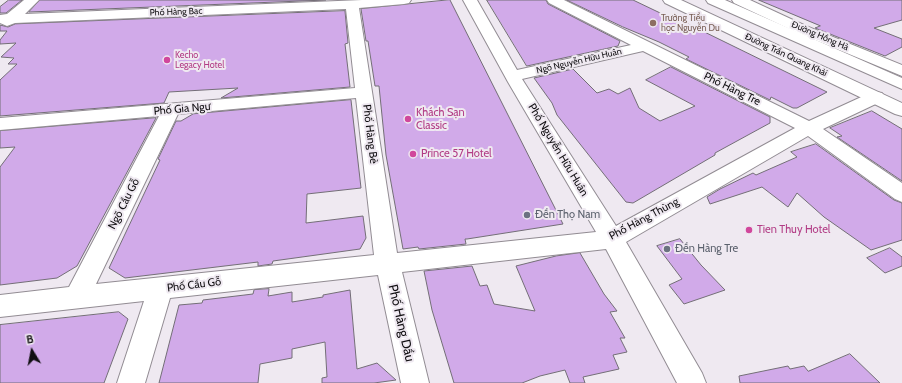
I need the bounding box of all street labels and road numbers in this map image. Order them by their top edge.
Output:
street label: Phố Hàng Bạc [149,6,203,18]
street label: Đường Hồng Hà [790,19,850,53]
street label: Đường Trần Quang Khải [743,31,829,79]
street label: Ngõ Nguyễn Hữu Huân [535,46,623,76]
street label: Phố Hàng Tre [701,70,763,108]
street label: Phố Gia Ngư [153,100,211,118]
street label: Phố Nguyễn Hữu Huân [525,101,591,199]
street label: Phố Hàng Bè [360,103,380,165]
street label: Ngõ Cầu Gỗ [106,176,142,232]
street label: Phố Hàng Thùng [607,195,681,243]
street label: Phố Cầu Gỗ [166,275,222,295]
street label: Phố Hàng Dầu [385,283,417,363]

